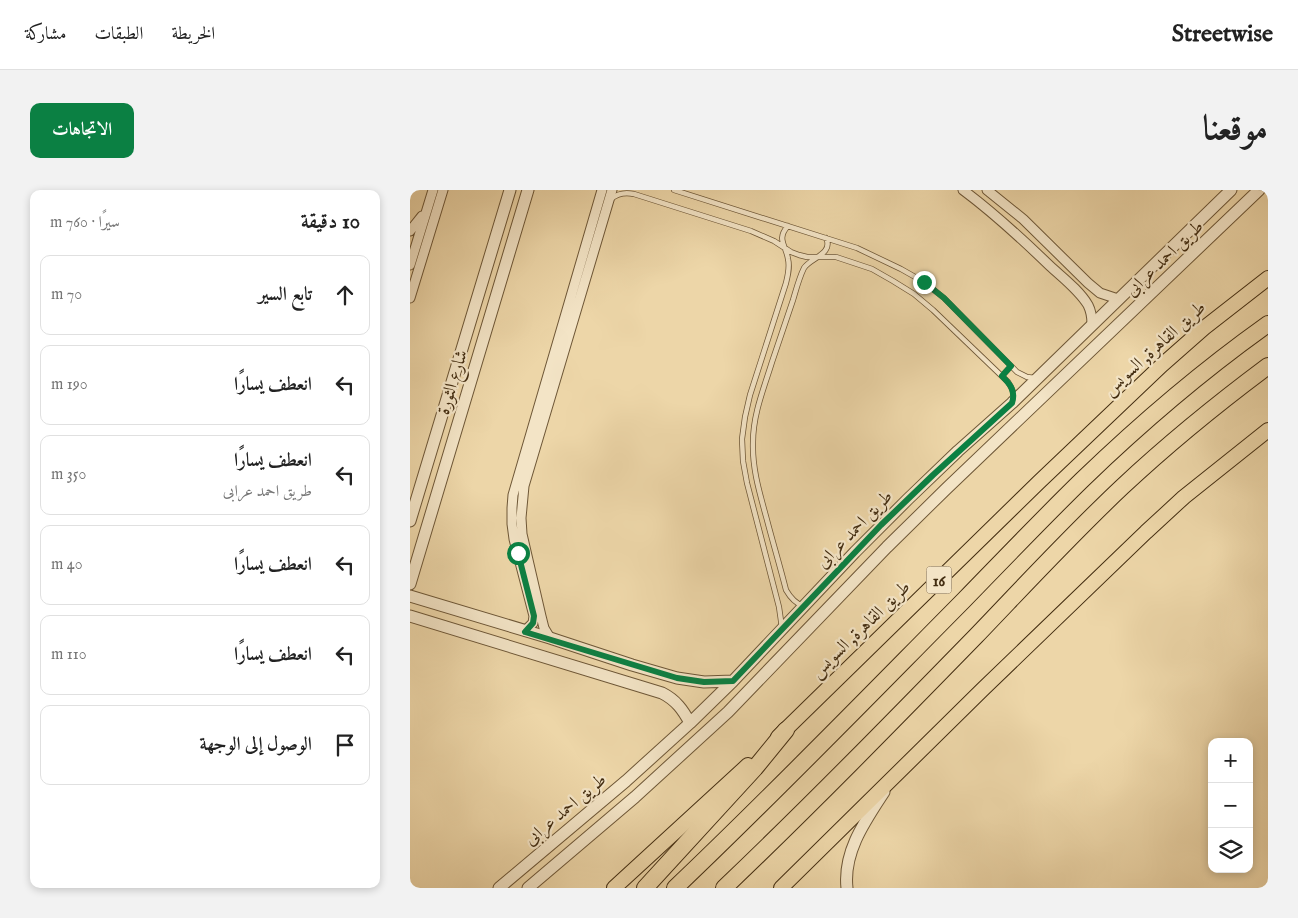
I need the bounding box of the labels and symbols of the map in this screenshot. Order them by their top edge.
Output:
street label: طريق احمد عرابى [1121,216,1209,302]
route end [913,271,936,294]
street label: طريق القاهرة, السويس [1099,297,1211,401]
street label: شارع الثورة [433,347,476,418]
street label: طريق احمد عرابى [812,486,898,574]
route start [507,542,530,565]
road number: 16 [926,566,952,594]
street label: طريق القاهرة, السويس [806,576,916,684]
street label: طريق احمد عرابى [520,769,612,851]

